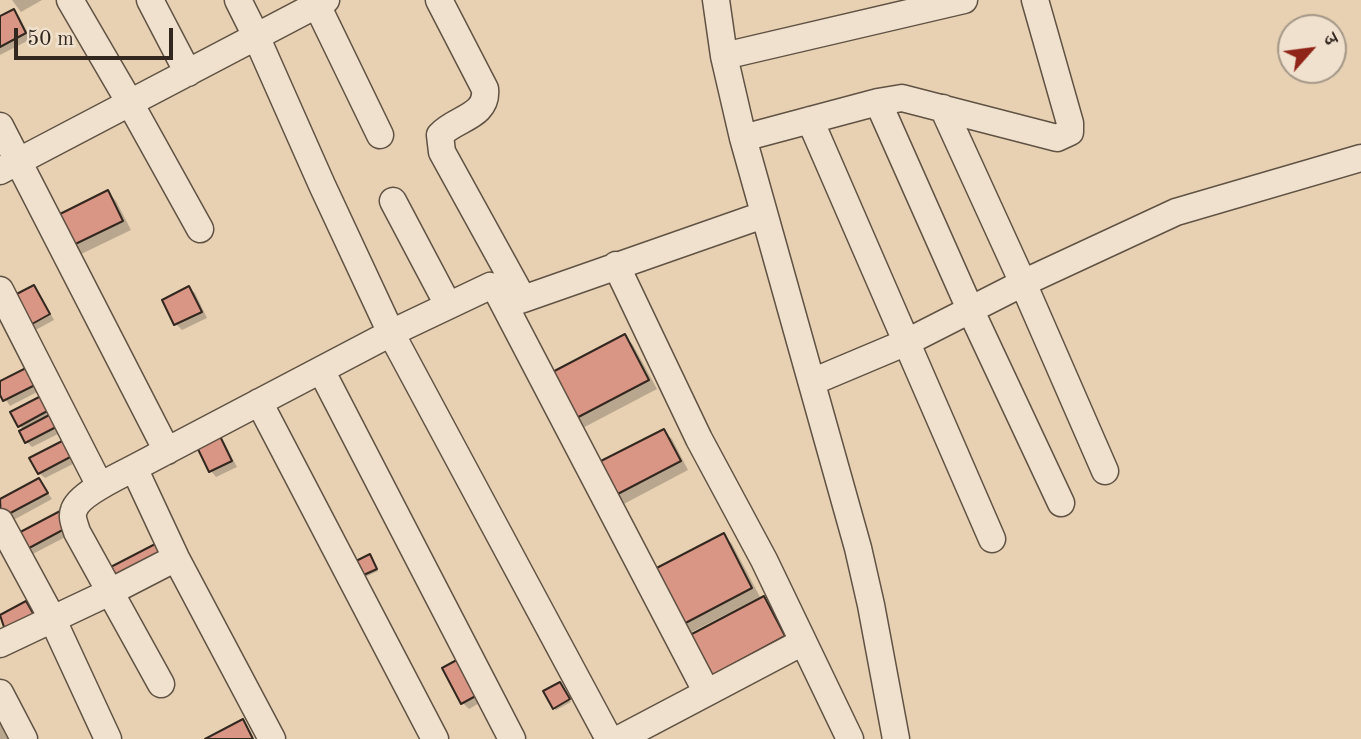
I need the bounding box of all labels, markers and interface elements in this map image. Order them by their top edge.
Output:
scale bar [18,14,177,58]
north arrow [1277,14,1347,84]
text: 50 m [27,29,74,50]
text: उ [1319,31,1340,49]

